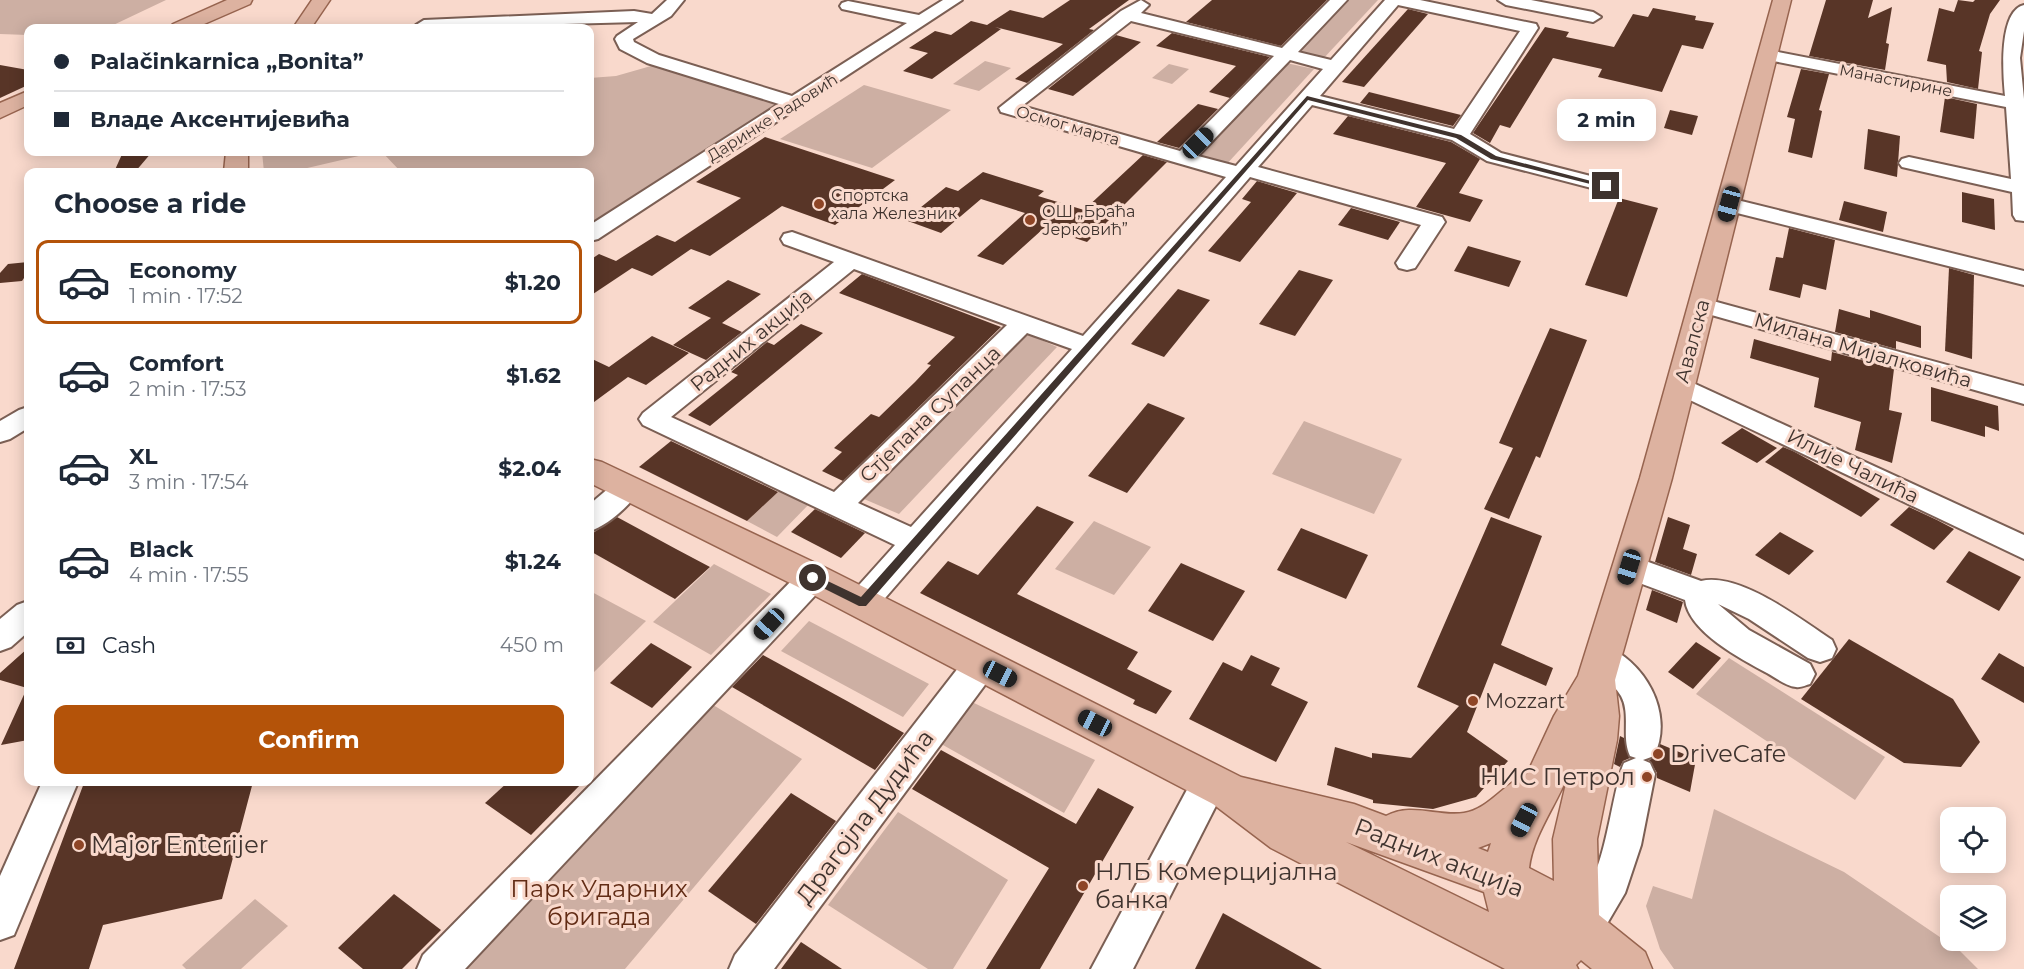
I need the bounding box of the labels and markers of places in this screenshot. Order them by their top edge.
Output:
place label: Спортска хала Железник [831,186,958,223]
marker: Спортска хала Железник [812,197,826,211]
place label: ОШ „Браћа Јерковић” [1042,202,1135,239]
marker: ОШ „Браћа Јерковић” [1023,213,1037,227]
place label: Mozzart [1485,689,1565,713]
marker: Mozzart [1466,694,1480,708]
place label: DriveCafe [1670,739,1786,768]
marker: DriveCafe [1651,747,1665,761]
place label: НИС Петрол [1480,762,1635,791]
marker: НИС Петрол [1640,770,1654,784]
place label: Major Enterijer [91,830,268,859]
marker: Major Enterijer [72,838,86,852]
place label: НЛБ Комерцијална банка [1095,857,1338,914]
marker: НЛБ Комерцијална банка [1076,879,1090,893]

